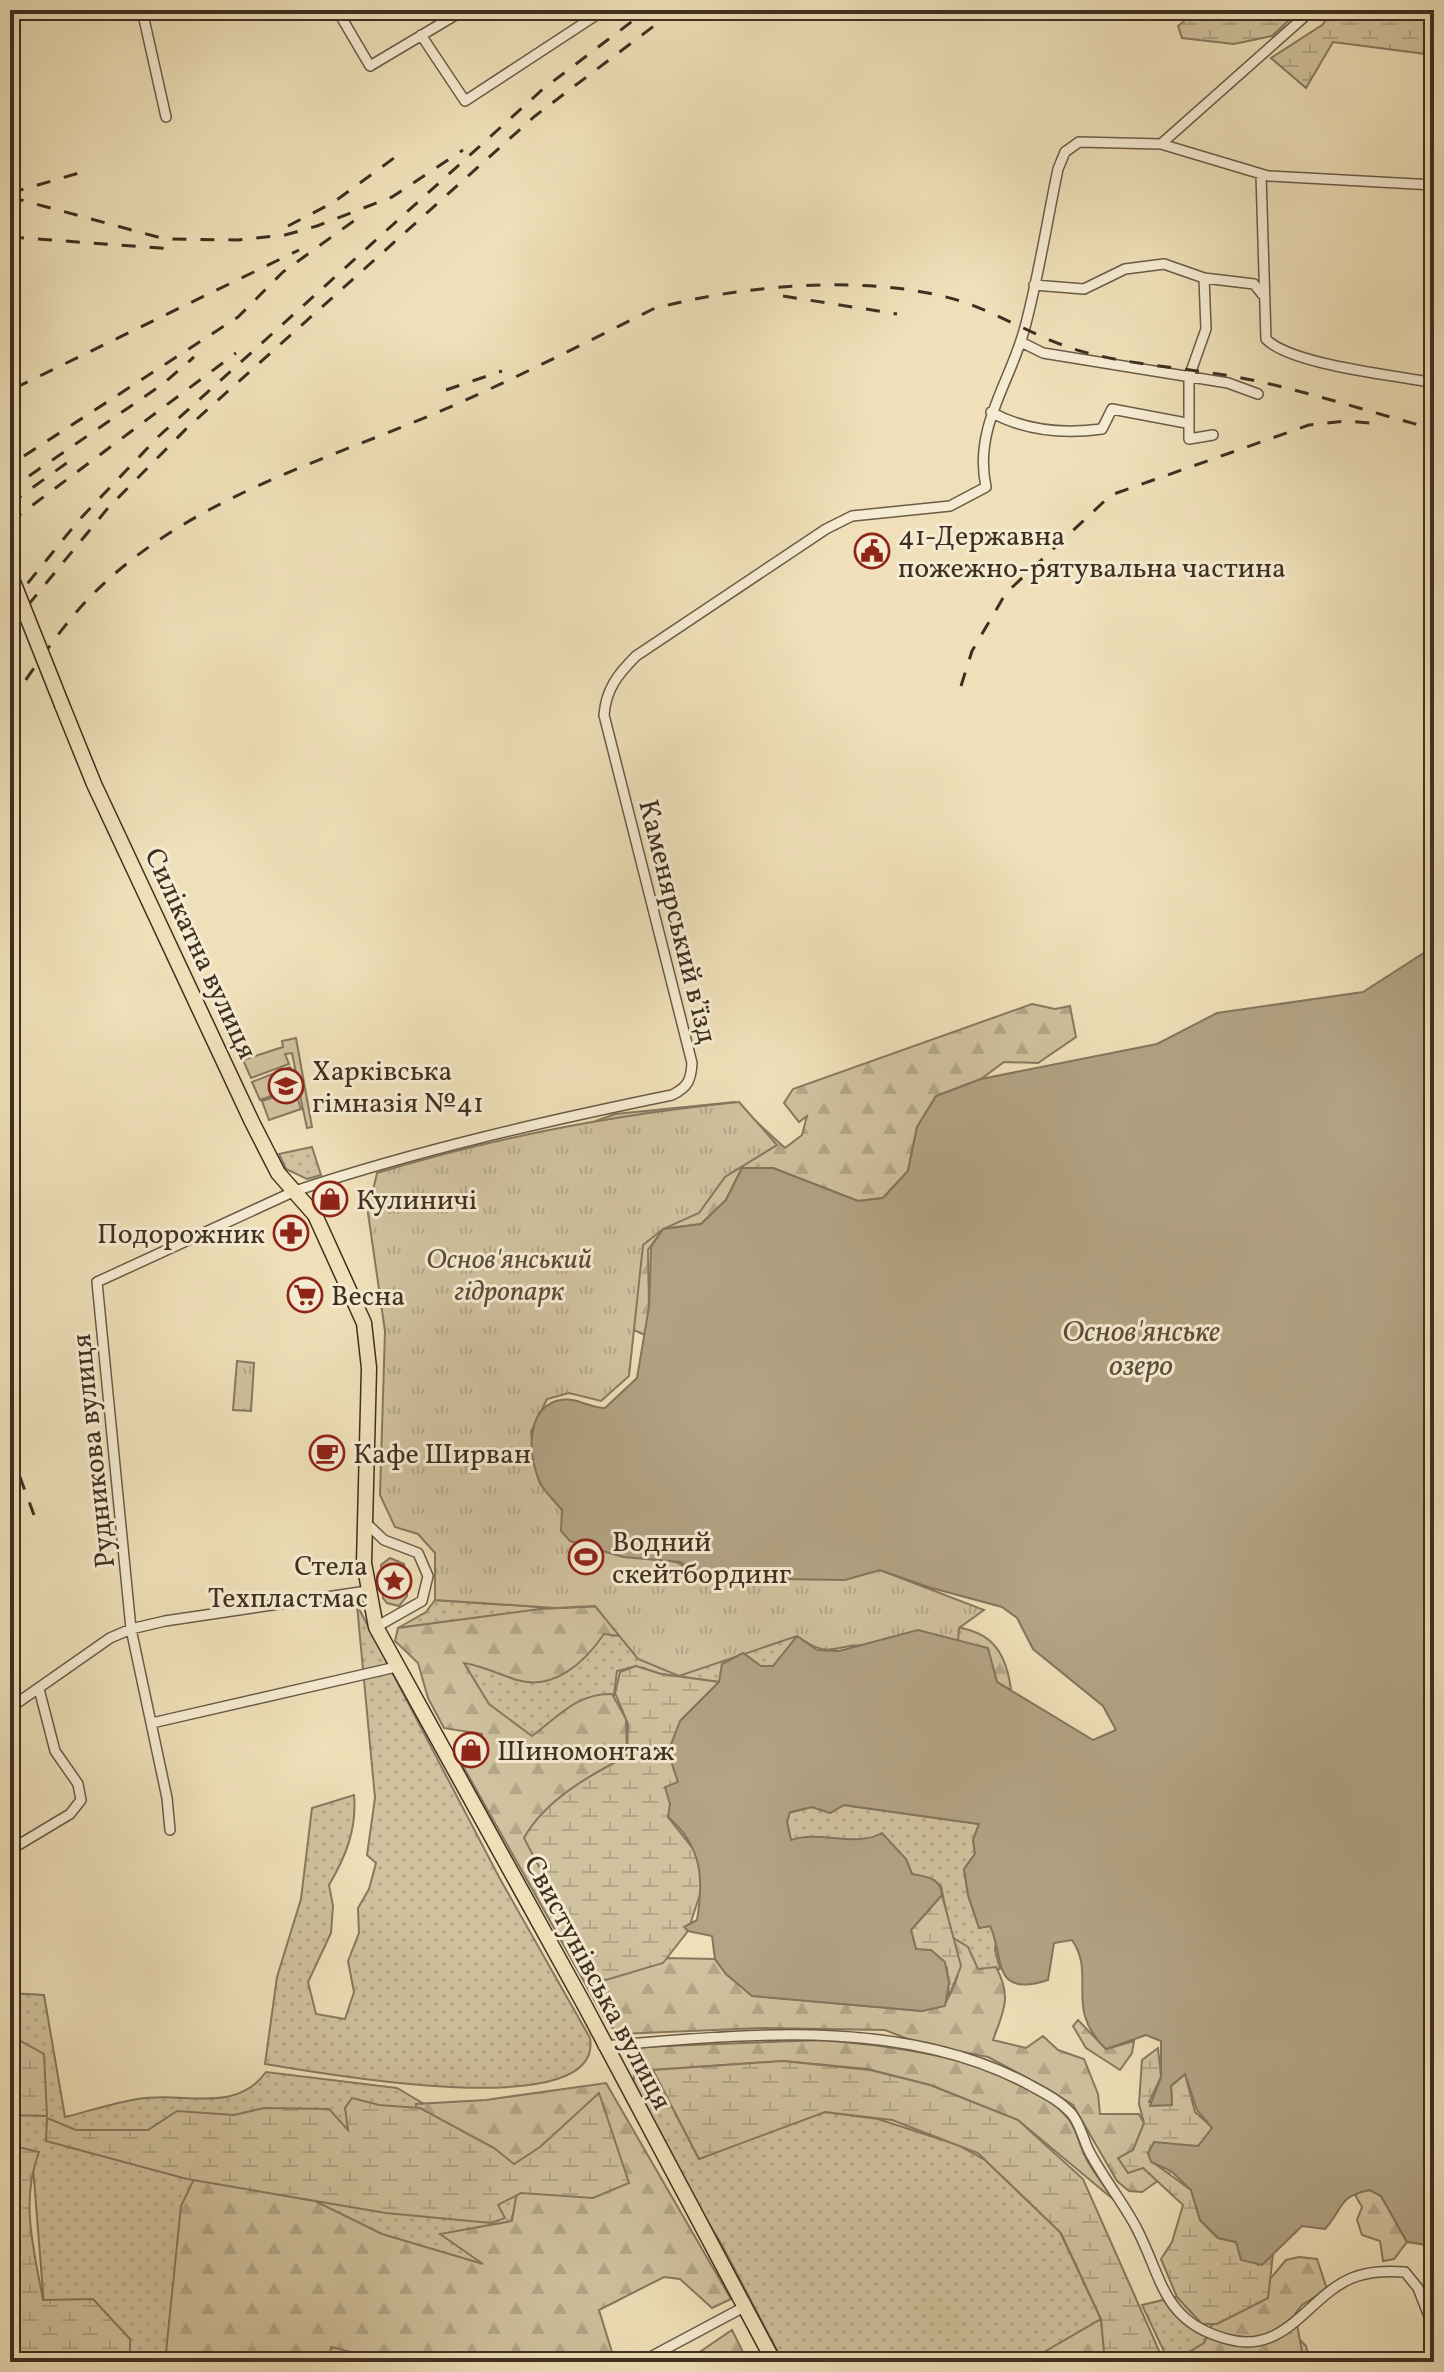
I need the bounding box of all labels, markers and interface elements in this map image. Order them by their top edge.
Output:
place label: 41-Державна пожежно-рятувальна частина [898,518,1286,589]
public building icon: 41-Державна пожежно-рятувальна частина [853,532,891,570]
street label: Каменярський в’їзд [627,796,726,1048]
street label: Силікатна вулиця [134,842,266,1066]
place label: Харківська гімназія №41 [312,1053,484,1124]
school or university icon: Харківська гімназія №41 [267,1067,305,1105]
shop icon: Кулиничі [311,1180,349,1218]
place label: Кулиничі [356,1182,477,1221]
pharmacy icon: Подорожник [272,1214,310,1252]
place label: Подорожник [97,1216,265,1255]
park label: Основ'янський гідропарк [426,1241,592,1312]
supermarket icon: Весна [286,1276,324,1314]
place label: Весна [331,1278,405,1317]
water label: Основ'янське озеро [1062,1312,1220,1388]
street label: Рудникова вулиця [63,1332,126,1570]
cafe icon: Кафе Ширван [308,1434,346,1472]
place label: Кафе Ширван [353,1436,531,1475]
place label: Водний скейтбординг [612,1524,791,1595]
sports icon: Водний скейтбординг [567,1538,605,1576]
place label: Стела Техпластмас [208,1548,368,1619]
place icon: Стела Техпластмас [375,1562,413,1600]
shop icon: Шиномонтаж [452,1731,490,1769]
place label: Шиномонтаж [497,1733,675,1772]
street label: Свистунівська вулиця [513,1849,681,2117]

